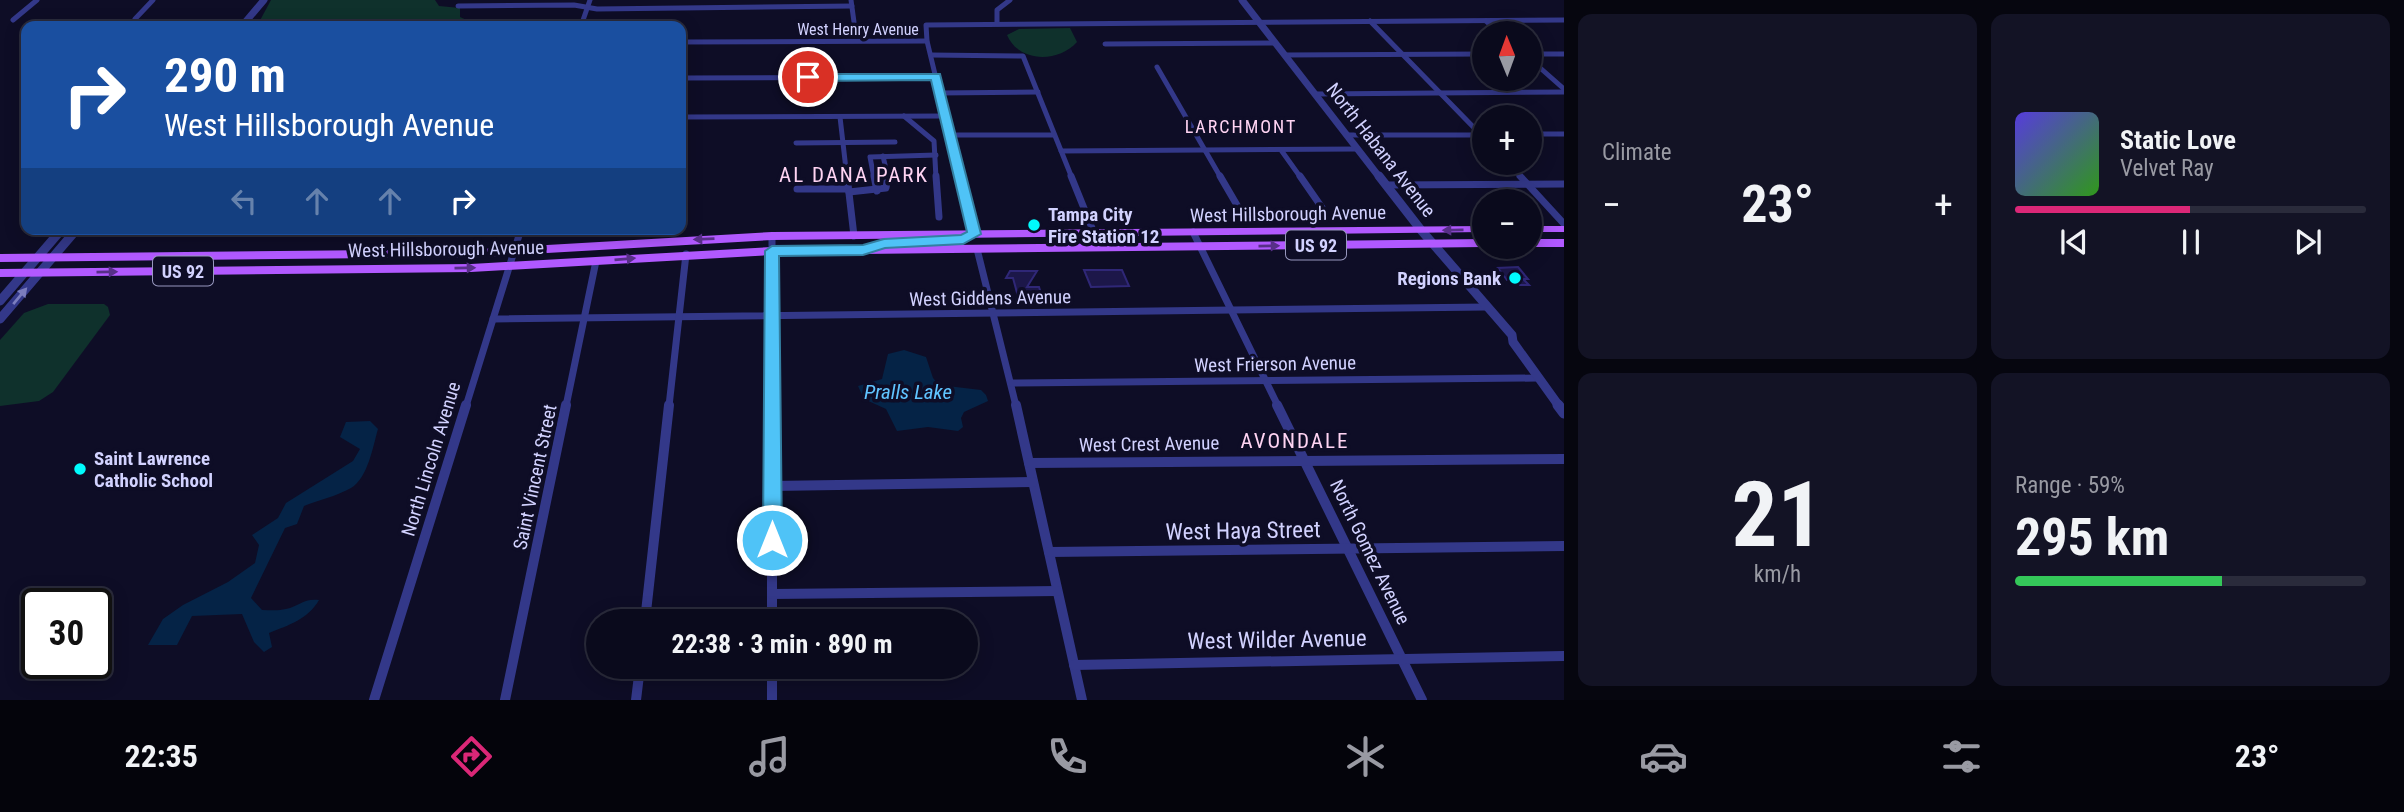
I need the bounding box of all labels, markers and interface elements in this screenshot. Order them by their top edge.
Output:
street label: West Henry Avenue [797,20,919,39]
north arrow [1472,21,1542,91]
map controls [1472,21,1542,259]
text: 290 m [164,47,286,104]
pin [778,47,838,107]
icon: right [49,49,140,140]
icon: arrive [789,58,827,96]
street label: North Habana Avenue [1322,79,1440,222]
button: + [1472,105,1542,175]
text: West Hillsborough Avenue [164,106,494,144]
district label: LARCHMONT [1185,116,1297,137]
text: Static Love [2120,125,2236,155]
text: Climate [1602,139,1672,166]
text: Velvet Ray [2120,155,2214,182]
district label: AL DANA PARK [779,163,929,187]
text: 23° [1741,174,1814,235]
icon: left [225,182,263,220]
icon: ahead [298,182,336,220]
icon: ahead [371,182,409,220]
icon: right [444,182,482,220]
text: − [1602,183,1621,227]
text: + [1934,183,1953,227]
button: − [1472,189,1542,259]
street label: West Hillsborough Avenue [1190,201,1386,227]
place label: Tampa City Fire Station 12 [1048,203,1159,248]
marker: Tampa City Fire Station 12 [1026,217,1042,233]
icon: previous [2055,223,2093,261]
icon: pause [2172,223,2210,261]
icon: next [2289,223,2327,261]
one-way arrow [1441,224,1463,235]
road number: US 92 [1286,230,1346,260]
one-way arrow [693,233,715,244]
street label: West Hillsborough Avenue [348,236,544,262]
one-way arrow [1258,240,1280,252]
one-way arrow [615,253,637,264]
road number: US 92 [153,256,213,286]
one-way arrow [454,262,476,274]
one-way arrow [97,266,119,278]
place label: Regions Bank [1397,267,1502,290]
marker: Regions Bank [1507,270,1523,286]
street label: West Giddens Avenue [909,285,1071,311]
one-way arrow [12,287,28,305]
street label: West Frierson Avenue [1194,351,1356,377]
street label: North Lincoln Avenue [397,379,465,539]
water label: Pralls Lake [864,380,952,404]
street label: Saint Vincent Street [508,402,562,552]
district label: AVONDALE [1241,429,1349,453]
street label: West Crest Avenue [1079,431,1219,457]
place label: Saint Lawrence Catholic School [94,447,213,492]
marker: Saint Lawrence Catholic School [72,461,88,477]
text: 21 [1732,462,1823,568]
text: Range · 59% [2015,472,2125,499]
street label: North Gomez Avenue [1325,476,1415,628]
position arrow [735,503,809,577]
text: 295 km [2015,507,2169,568]
street label: West Haya Street [1165,516,1321,546]
text: km/h [1754,561,1801,588]
speed limit sign: 30 [21,588,112,679]
street label: West Wilder Avenue [1187,625,1367,655]
text: 22:38 · 3 min · 890 m [672,629,892,659]
icon: directions [447,732,496,781]
icon: music [745,732,794,781]
icon: phone [1043,732,1092,781]
icon: climate [1341,732,1390,781]
icon: car [1639,732,1688,781]
icon: filters [1937,732,1986,781]
text: 22:35 [124,737,198,775]
text: 23° [2235,737,2279,775]

